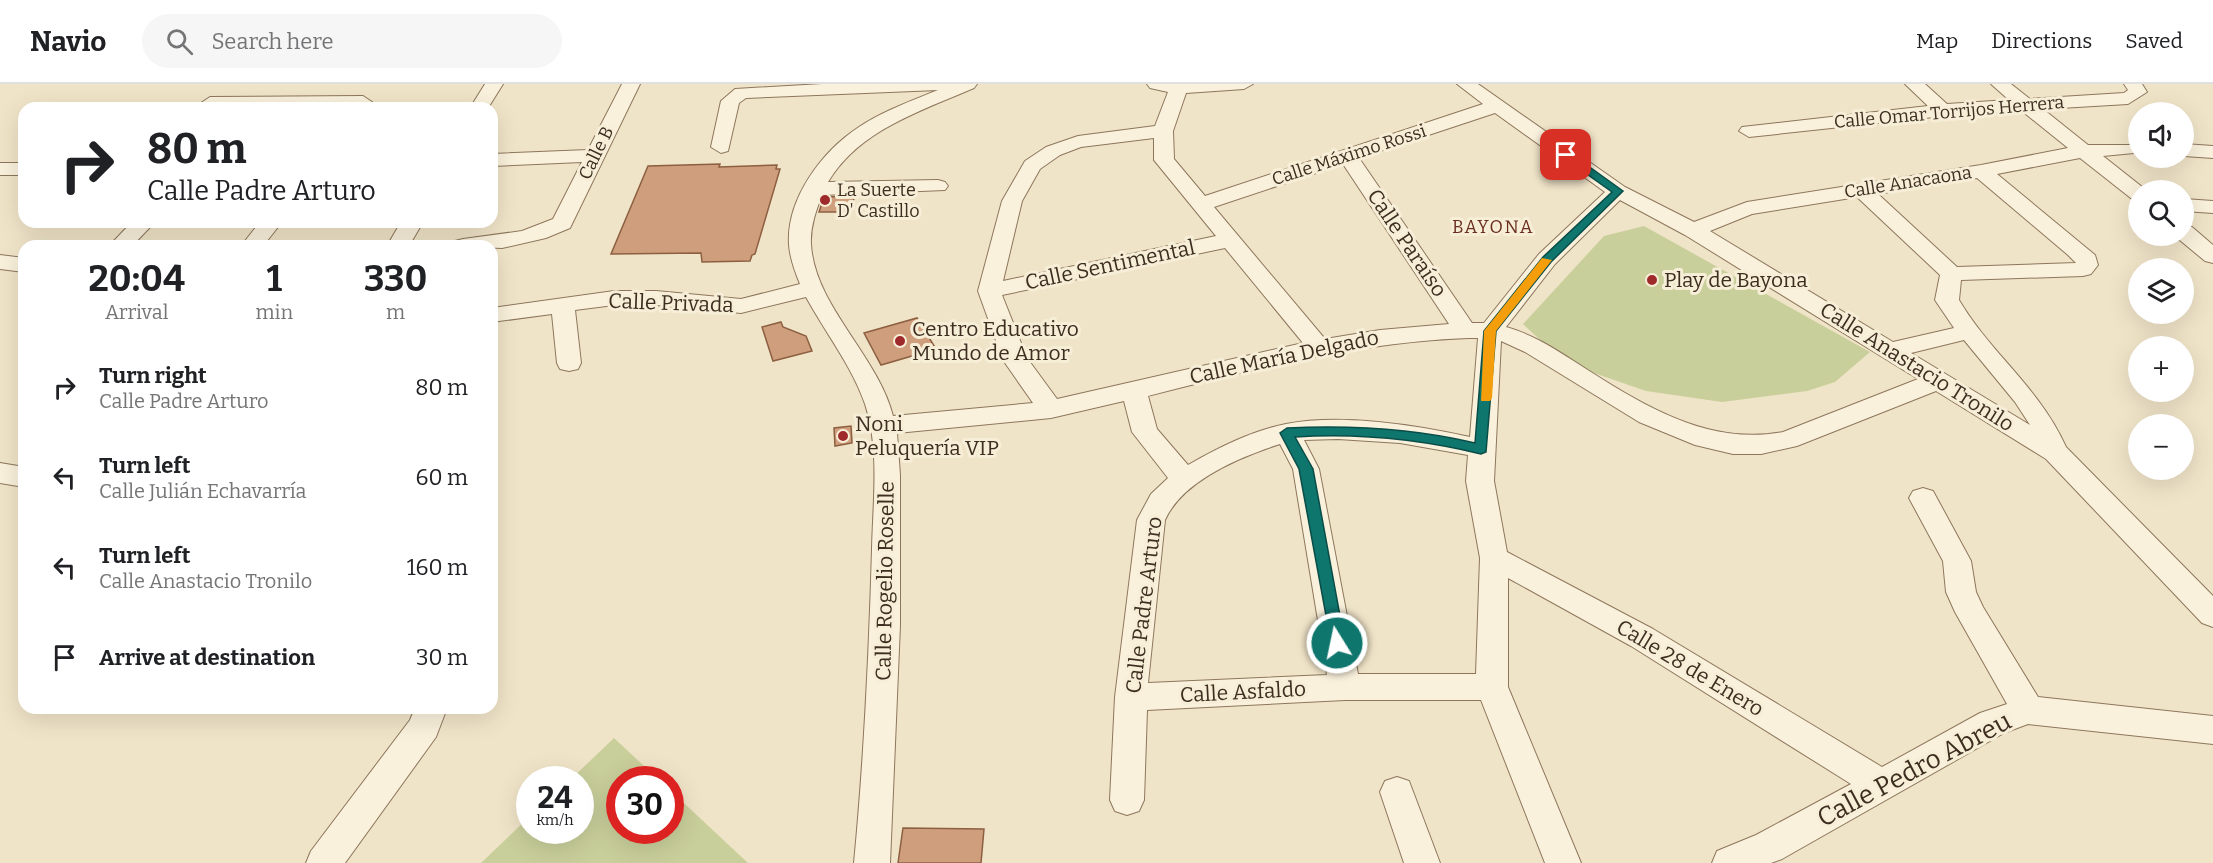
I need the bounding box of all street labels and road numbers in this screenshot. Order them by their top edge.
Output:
street label: Calle Omar Torrijos Herrera [1833,91,2065,133]
street label: Calle Máximo Rossi [1269,120,1429,190]
street label: Calle B [574,123,618,183]
street label: Calle Anacaona [1843,161,1974,203]
street label: Calle Paraíso [1361,184,1453,302]
street label: Calle Sentimental [1023,234,1197,296]
street label: Calle Privada [608,288,735,318]
street label: Calle Anastacio Tronilo [1815,297,2019,437]
street label: Calle María Delgado [1187,324,1381,390]
street label: Calle Rogelio Roselle [870,481,900,681]
street label: Calle Padre Arturo [1120,515,1168,695]
street label: Calle 28 de Enero [1612,614,1768,722]
street label: Calle Asfaldo [1179,676,1307,708]
street label: Calle Pedro Abreu [1812,705,2016,834]

